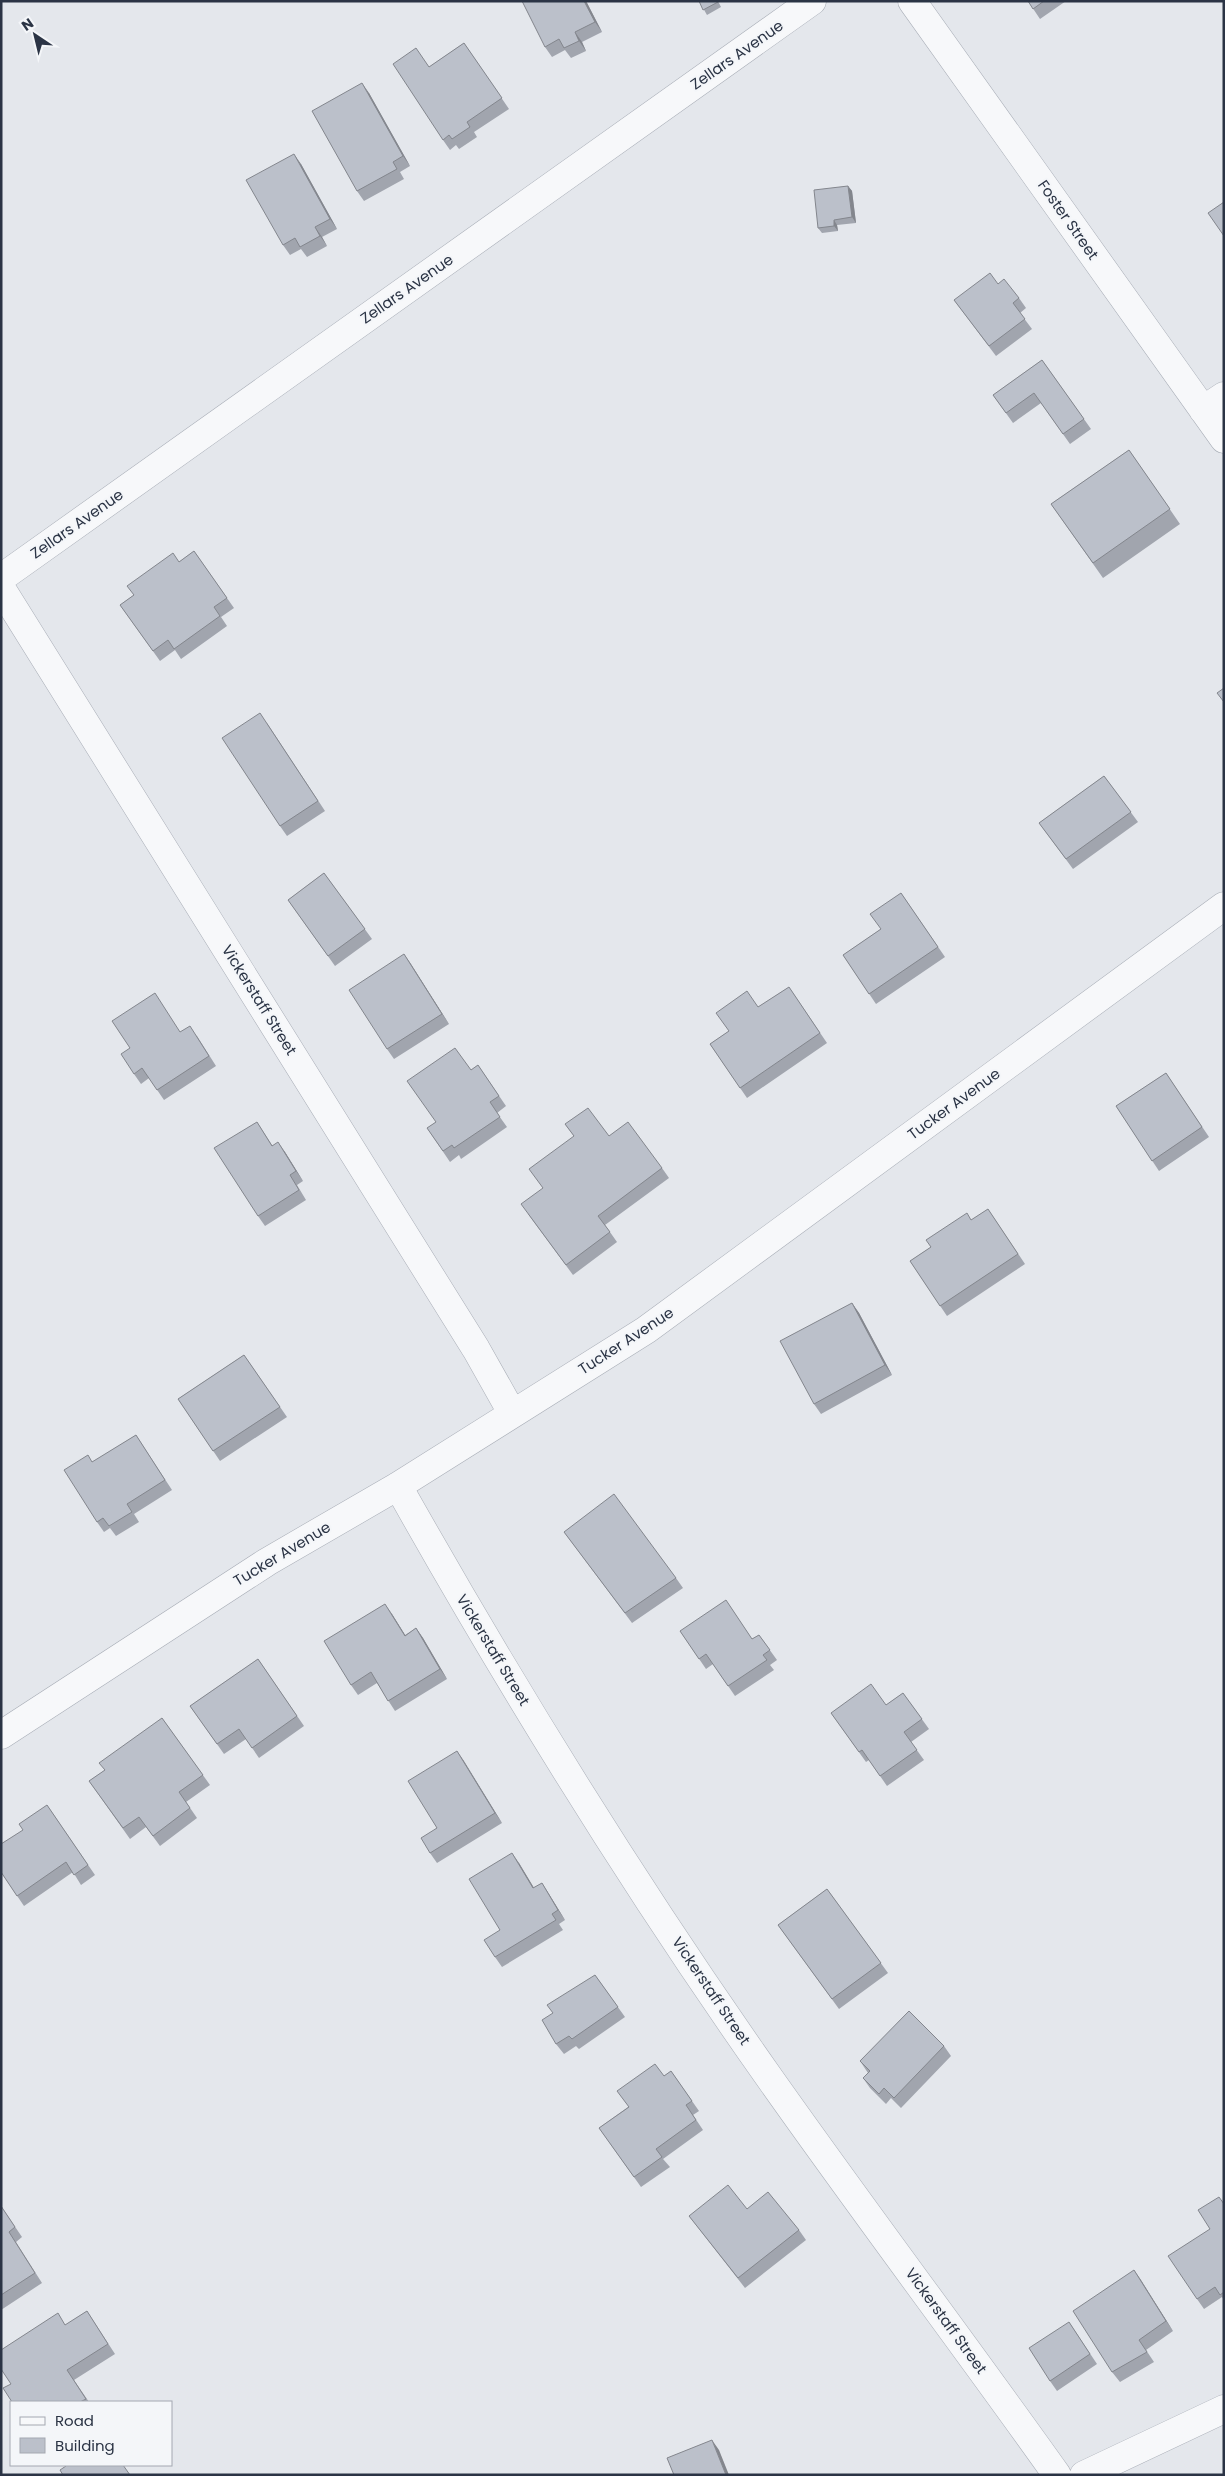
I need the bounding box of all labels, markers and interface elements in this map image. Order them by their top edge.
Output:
north arrow [10,10,60,60]
text: N [17,13,38,36]
street label: Zellars Avenue [686,15,787,94]
street label: Foster Street [1033,175,1104,264]
street label: Zellars Avenue [356,249,457,328]
street label: Zellars Avenue [26,484,127,563]
street label: Vickerstaff Street [217,940,302,1059]
street label: Tucker Avenue [903,1063,1004,1144]
street label: Tucker Avenue [574,1302,677,1379]
street label: Tucker Avenue [229,1516,334,1591]
street label: Vickerstaff Street [452,1590,535,1709]
street label: Vickerstaff Street [667,1932,756,2049]
street label: Vickerstaff Street [901,2263,992,2378]
legend [10,2401,172,2466]
text: Road [55,2410,94,2431]
text: Building [55,2435,115,2456]

